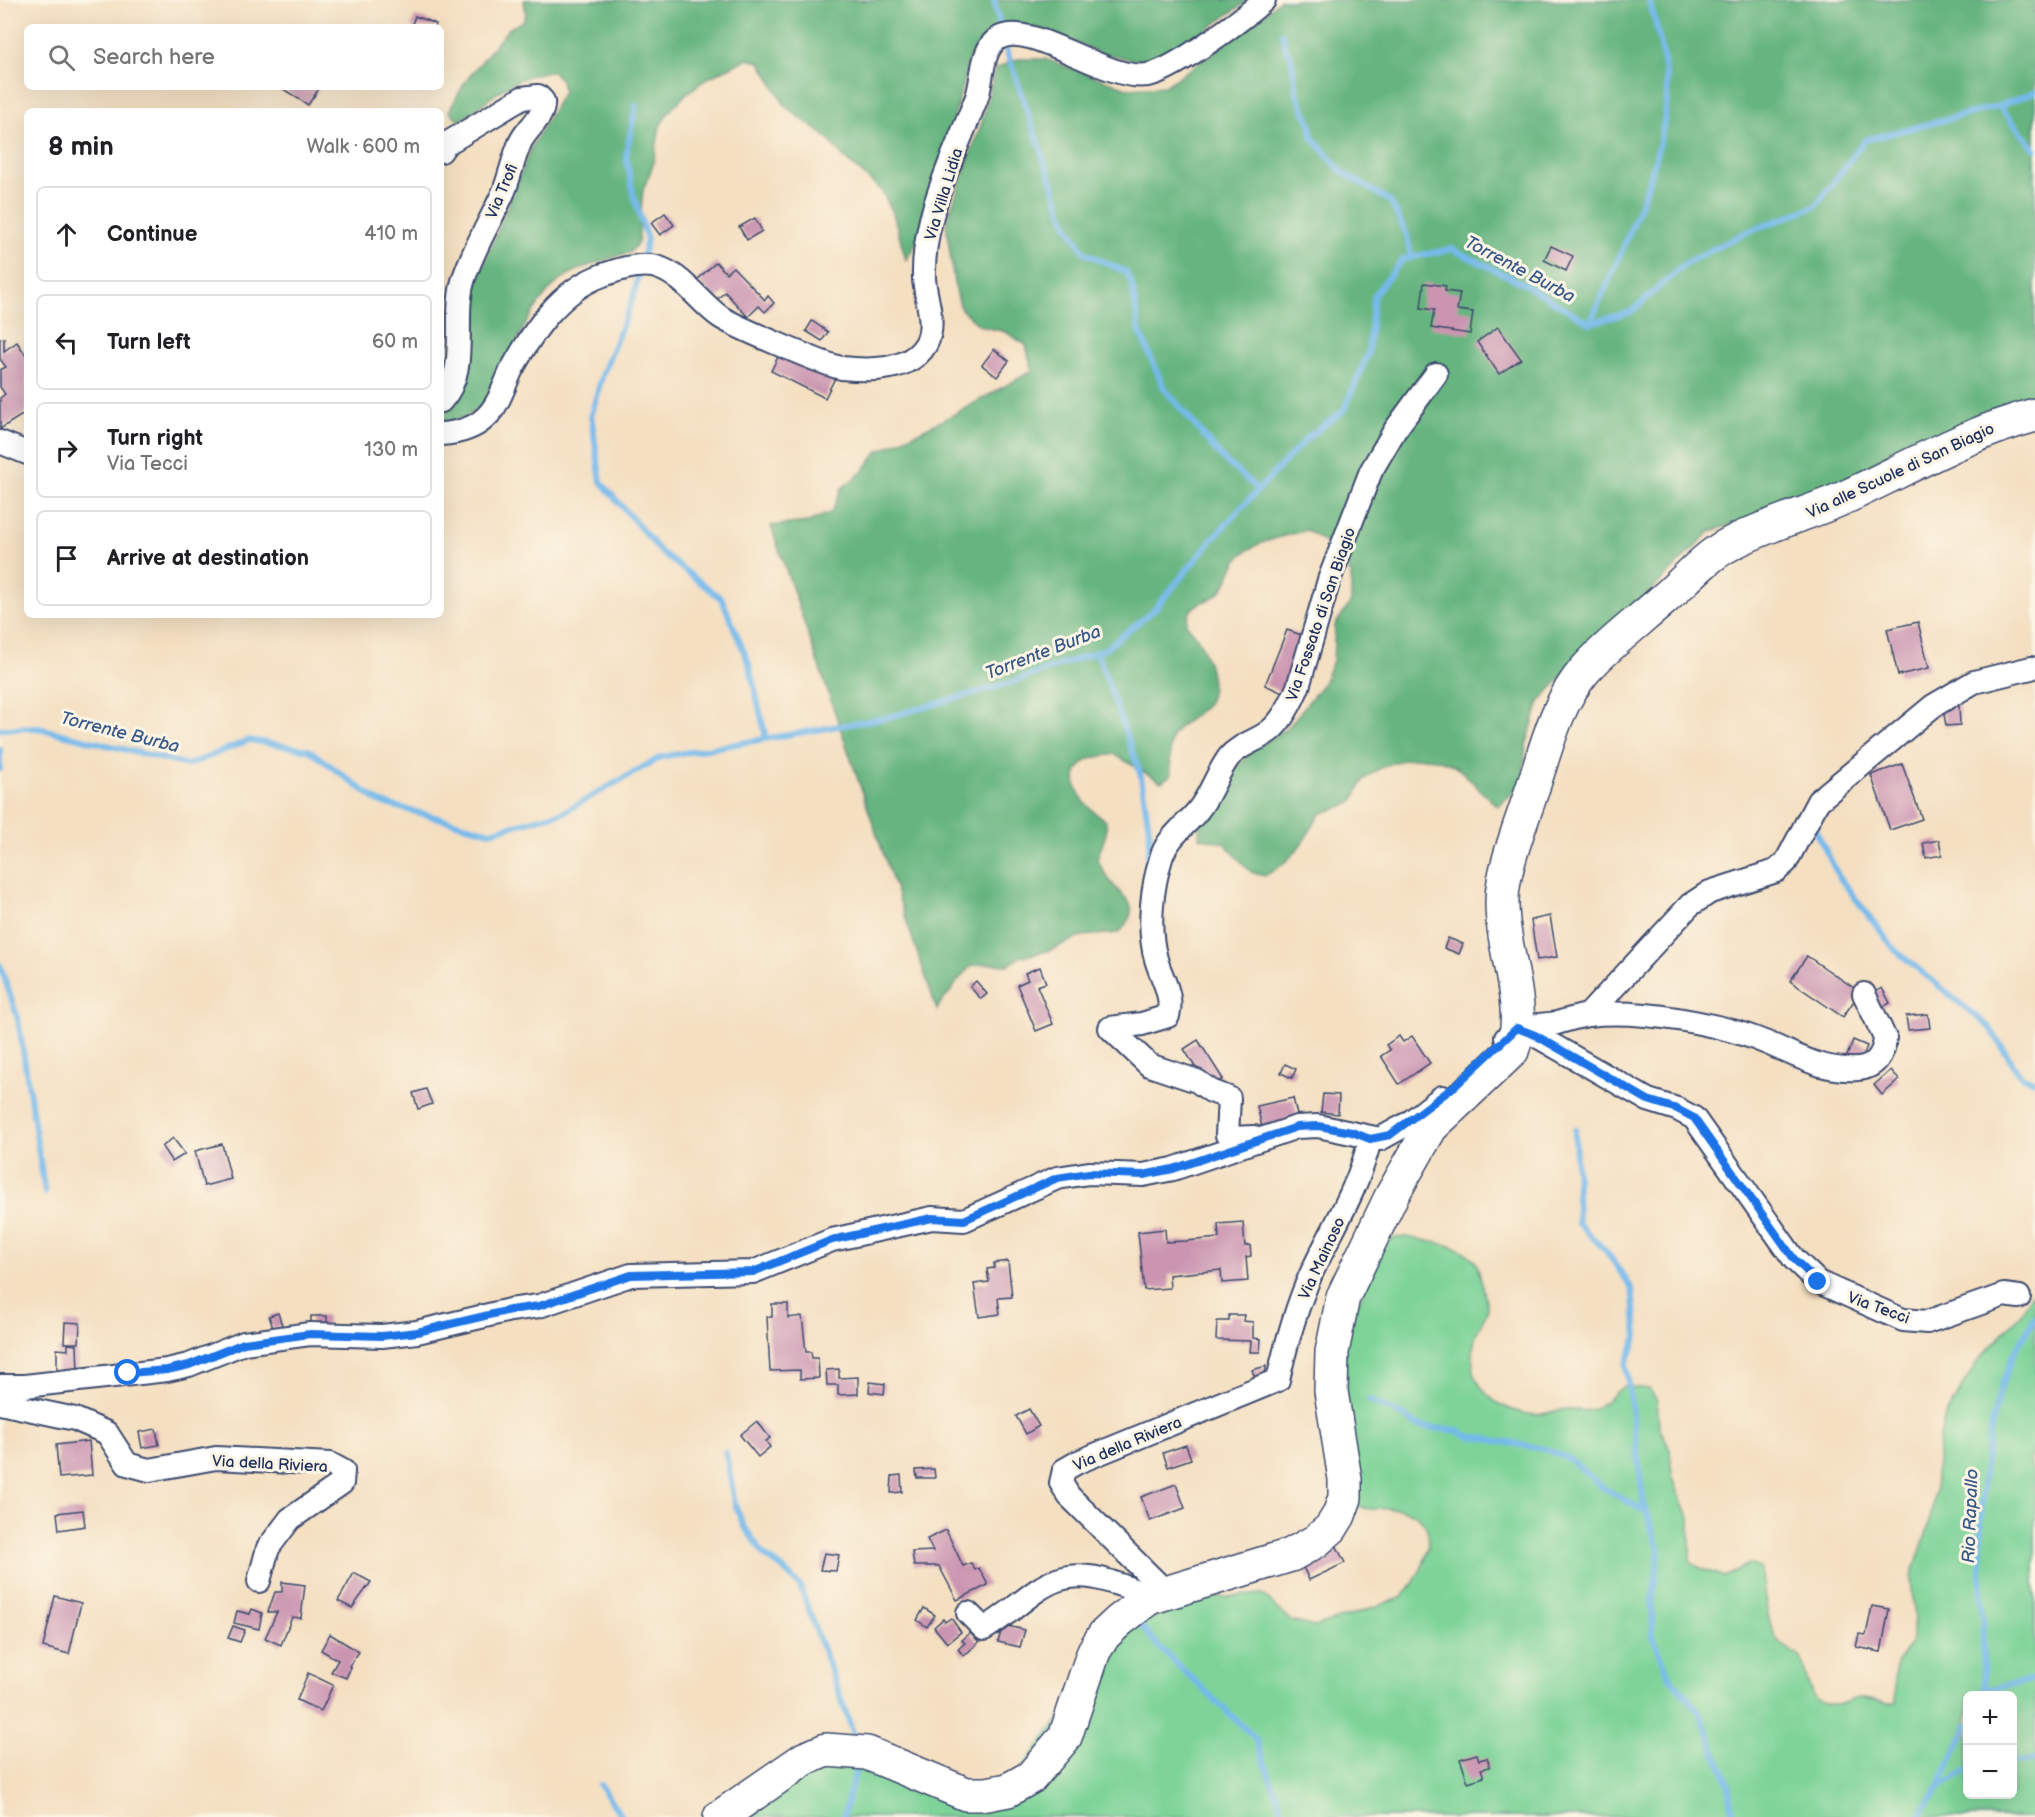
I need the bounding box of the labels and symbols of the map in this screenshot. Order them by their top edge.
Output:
street label: Via Villa Lidia [921,146,967,243]
street label: Via Trofi [482,161,522,222]
water label: Torrente Burba [1461,232,1578,307]
street label: Via alle Scuole di San Biagio [1804,419,1997,523]
street label: Via Fossato di San Biagio [1283,525,1360,704]
water label: Torrente Burba [983,621,1104,684]
water label: Torrente Burba [58,708,182,757]
street label: Via Mainoso [1295,1214,1350,1303]
route end [1804,1268,1830,1294]
street label: Via Tecci [1845,1288,1912,1328]
route start [114,1359,140,1385]
street label: Via della Riviera [1070,1413,1185,1476]
street label: Via della Riviera [211,1452,328,1477]
water label: Rio Rapallo [1958,1468,1983,1564]

